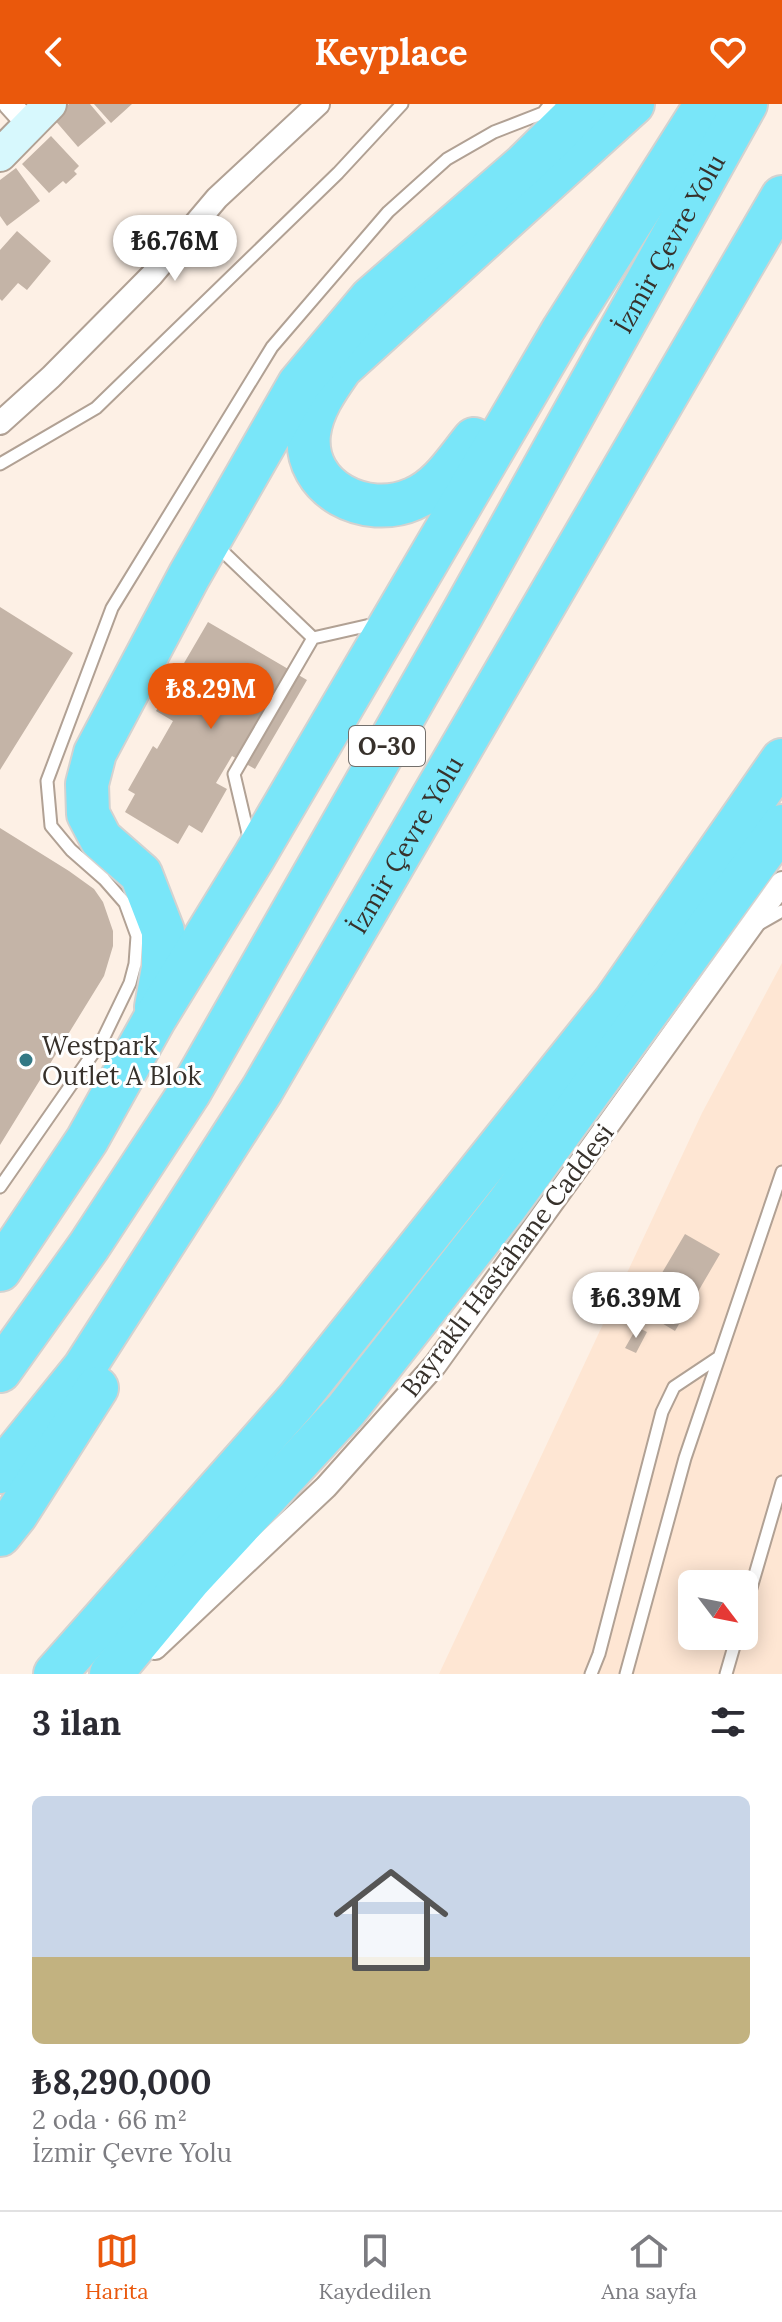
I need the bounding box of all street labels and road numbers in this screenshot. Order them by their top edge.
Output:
street label: İzmir Çevre Yolu [606,148,732,339]
road number: O-30 [349,726,425,766]
street label: İzmir Çevre Yolu [340,750,470,939]
street label: Bayraklı Hastahane Caddesi [393,1117,621,1403]

